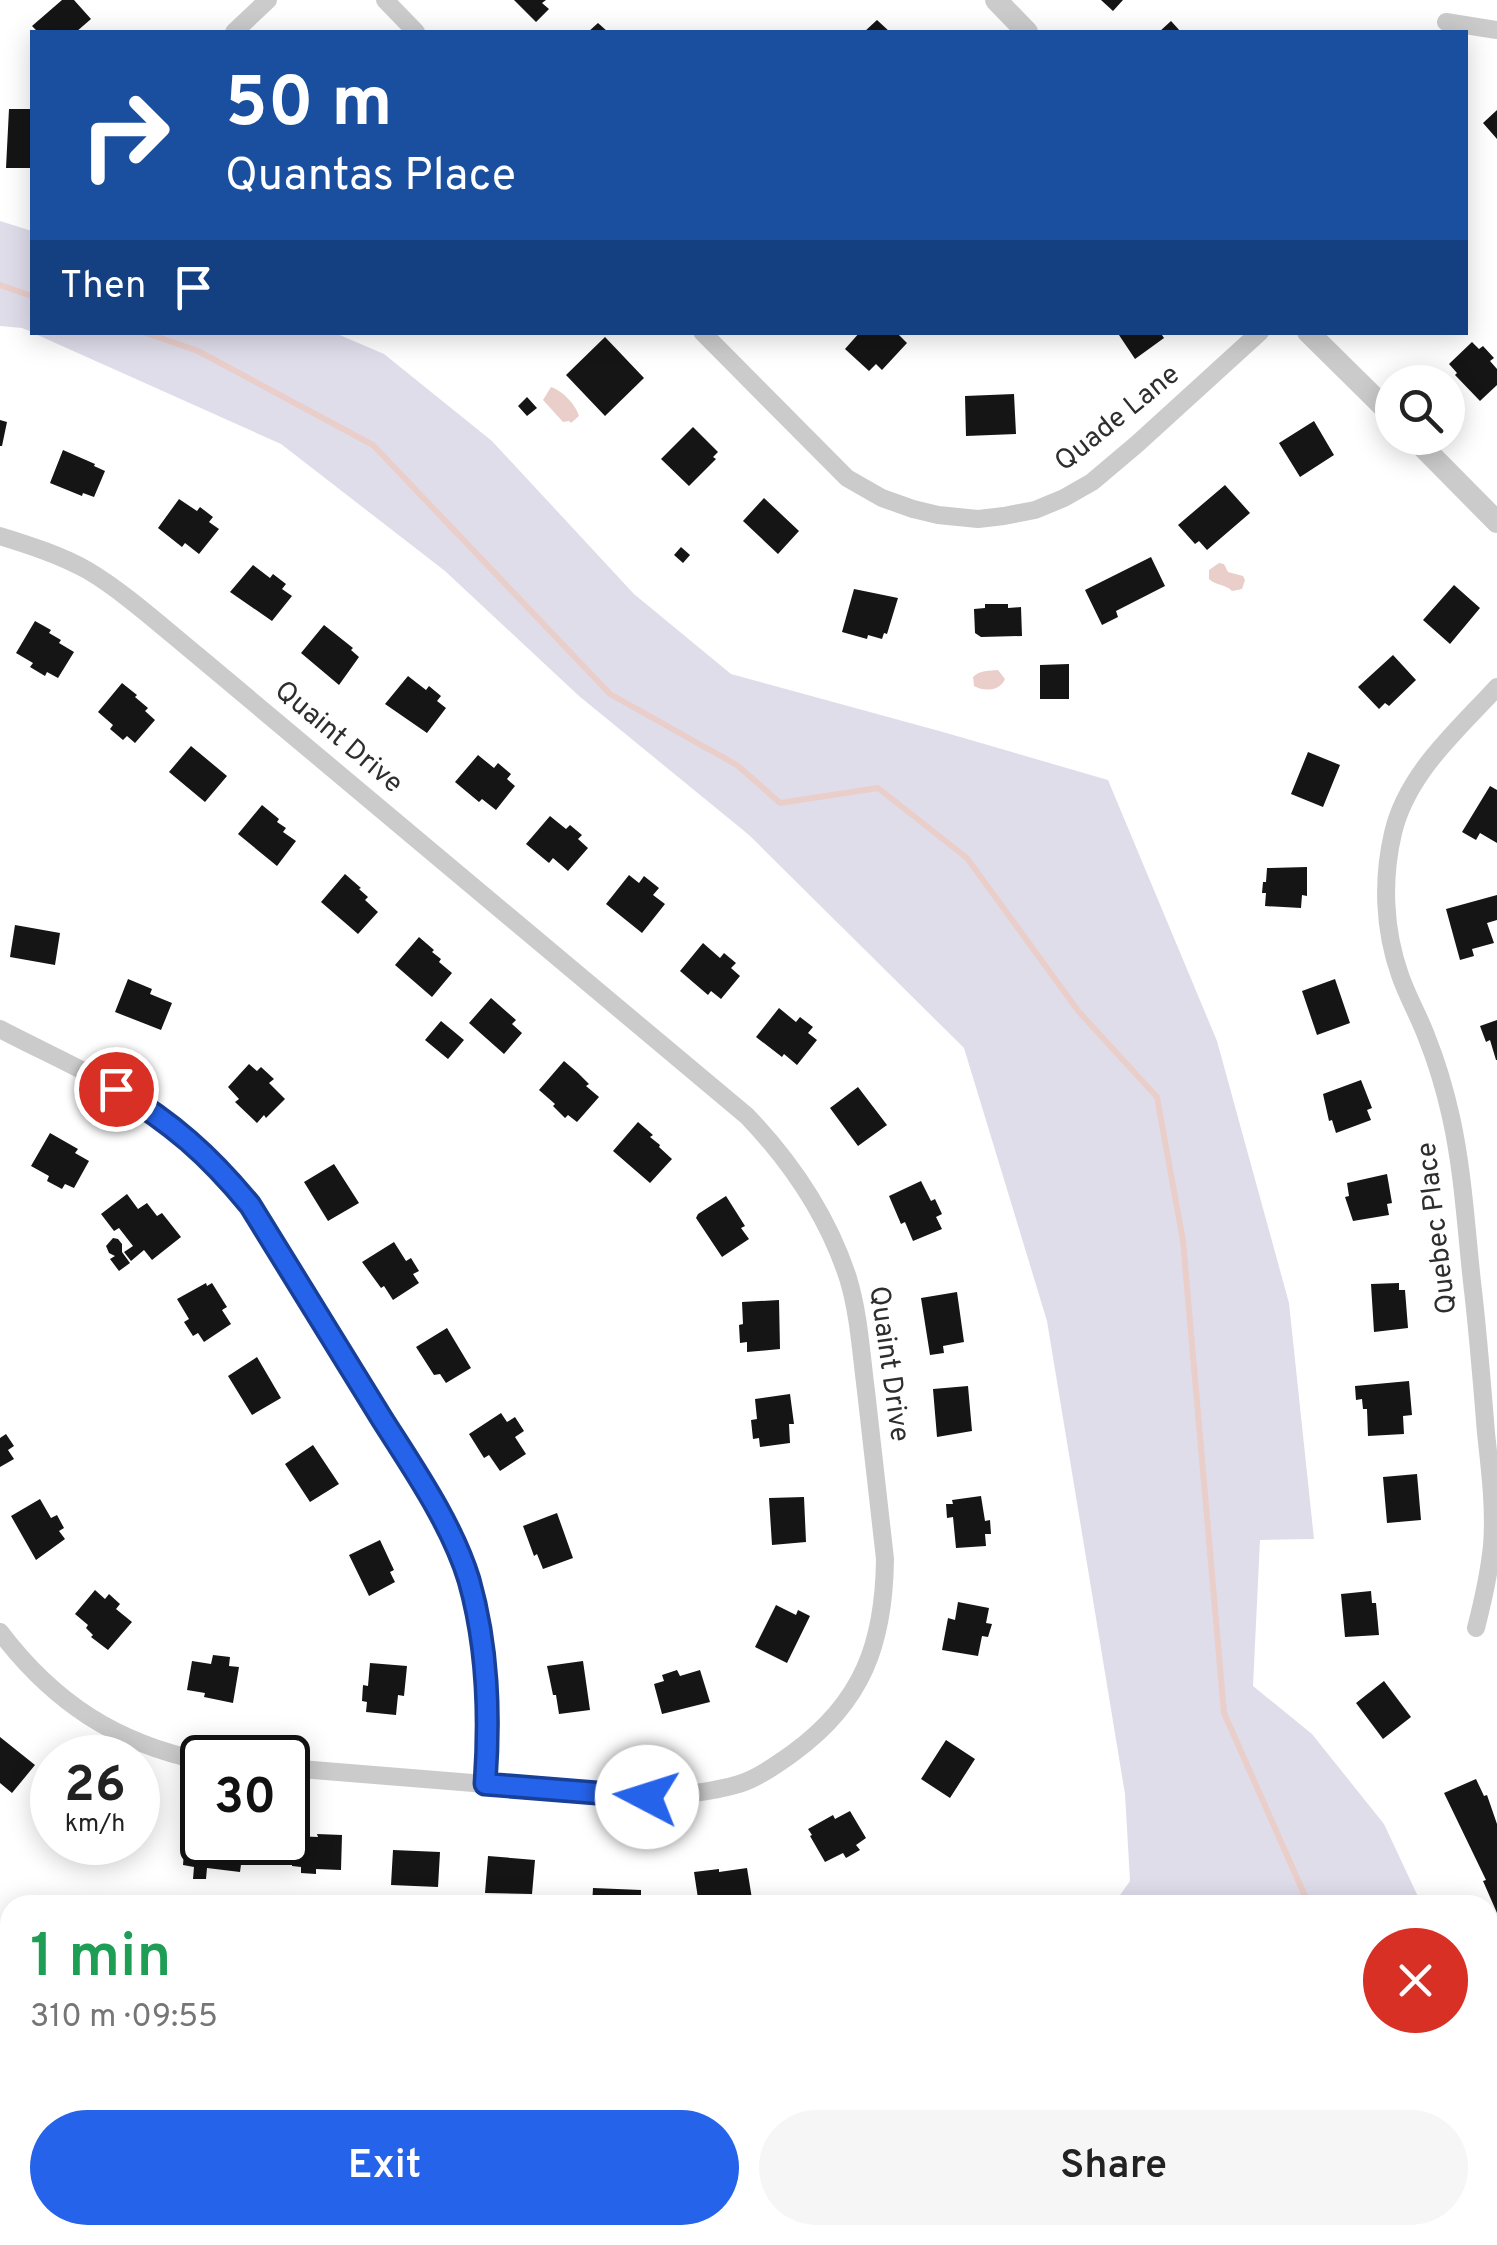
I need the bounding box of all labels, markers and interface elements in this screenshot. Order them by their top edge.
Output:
text: 50 m [225,62,392,151]
icon: right [60,70,190,200]
text: Quantas Place [225,149,516,206]
icon: arrive [166,260,221,315]
text: Then [60,263,146,312]
street label: Quade Lane [1048,358,1188,480]
map controls [1375,365,1465,455]
button: search [1375,365,1465,455]
street label: Quaint Drive [266,674,410,802]
pin [74,1047,159,1132]
icon: arrive [89,1062,144,1117]
street label: Quebec Place [1410,1140,1466,1316]
street label: Quaint Drive [859,1284,917,1444]
speed limit sign: 30 [180,1735,310,1865]
position arrow [595,1745,699,1849]
text: 26 [64,1756,126,1819]
text: km/h [65,1809,125,1841]
text: 1 min [30,1922,171,1998]
button: close [1363,1928,1468,2033]
text: 310 m · 09:55 [30,1998,218,2038]
button: Exit [30,2110,739,2225]
button: Share [759,2110,1468,2225]

